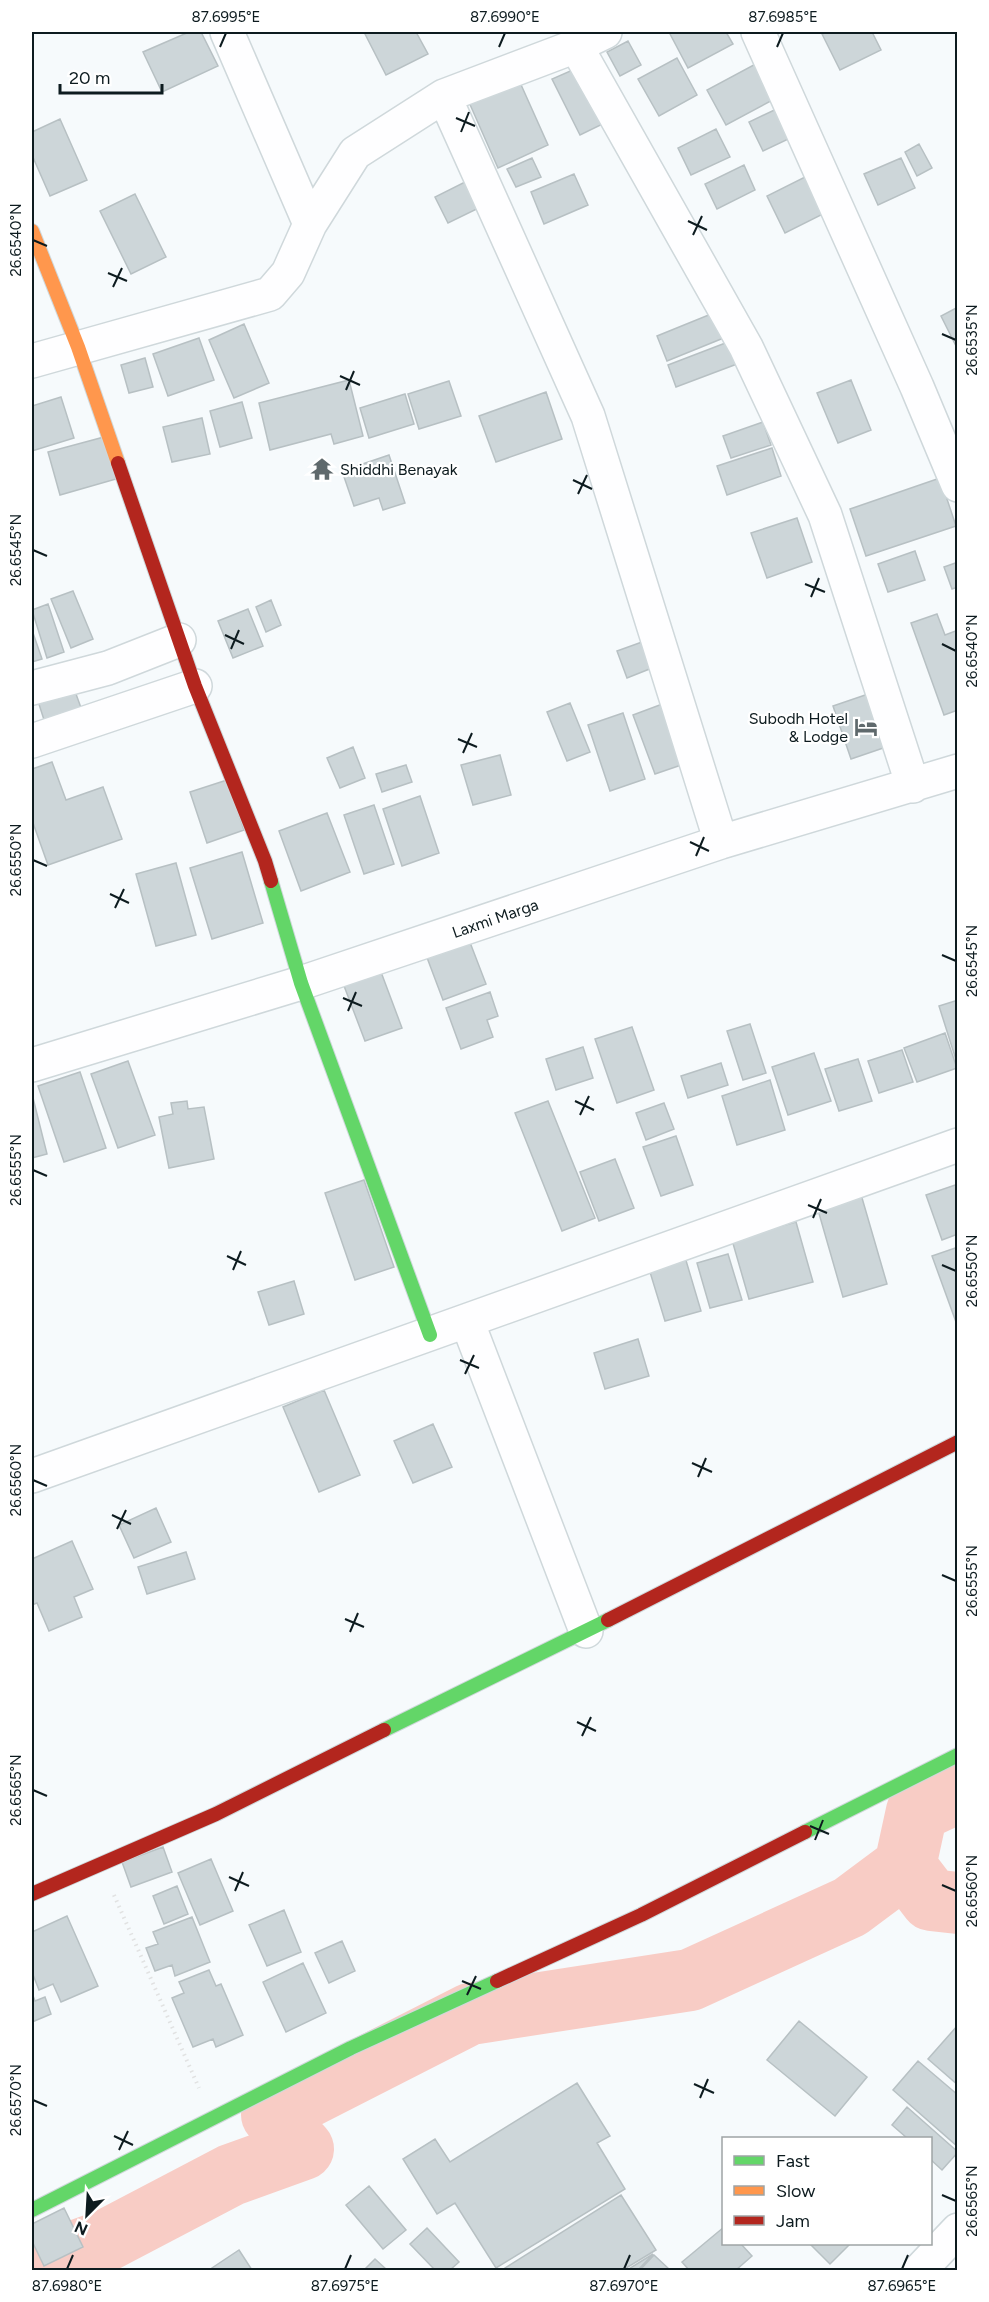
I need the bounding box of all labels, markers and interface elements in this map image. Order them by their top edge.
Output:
text: 87.6995°E [192,8,260,26]
text: 87.6990°E [470,8,540,26]
text: 87.6985°E [748,8,818,26]
scale bar [60,57,162,95]
text: 20 m [69,67,110,89]
text: 26.6540°N [7,203,25,277]
text: 26.6535°N [963,304,981,376]
temple icon: Shiddhi Benayak [309,456,335,482]
place label: Shiddhi Benayak [340,460,458,479]
text: 26.6545°N [7,514,25,586]
text: 26.6540°N [963,614,981,688]
place label: Subodh Hotel & Lodge [749,709,848,746]
hotel icon: Subodh Hotel & Lodge [853,714,879,740]
text: 26.6550°N [7,824,25,896]
street label: Laxmi Marga [450,895,541,942]
text: 26.6545°N [963,925,981,997]
text: 26.6555°N [7,1134,25,1206]
text: 26.6550°N [963,1235,981,1307]
text: 26.6560°N [7,1444,25,1516]
text: 26.6555°N [963,1545,981,1617]
text: 26.6565°N [7,1754,25,1826]
text: 26.6560°N [963,1855,981,1927]
text: 26.6570°N [7,2064,25,2136]
legend [722,2137,932,2245]
text: Fast [776,2150,810,2172]
text: 26.6565°N [963,2165,981,2237]
text: Slow [776,2180,815,2202]
north arrow [57,2185,117,2245]
text: Jam [776,2210,810,2232]
text: N [72,2217,91,2239]
text: 87.6980°E [32,2277,102,2295]
text: 87.6975°E [311,2277,379,2295]
text: 87.6970°E [589,2277,659,2295]
text: 87.6965°E [868,2277,936,2295]

